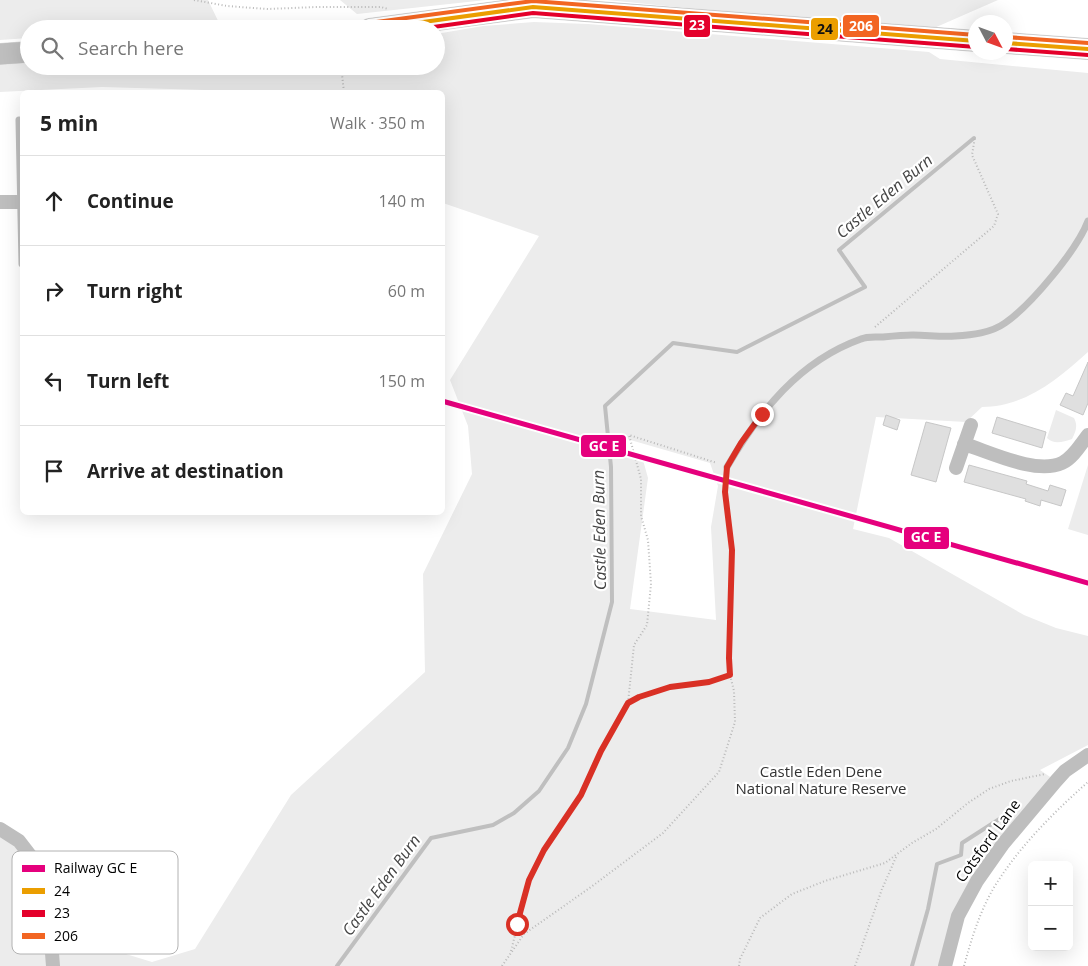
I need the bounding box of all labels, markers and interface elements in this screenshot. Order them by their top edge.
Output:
line badge: 23 [683,14,711,38]
line badge: 206 [842,14,880,38]
text: 23 [689,15,705,34]
north arrow [968,15,1013,60]
text: 206 [849,16,873,35]
line badge: 24 [810,17,839,41]
text: 24 [817,19,833,38]
search box [20,20,445,75]
icon: search [38,34,66,62]
text: Search here [78,35,184,61]
text: 5 min [40,109,98,137]
text: Walk · 350 m [330,112,425,134]
water label: Castle Eden Burn [831,149,937,243]
icon: ahead [40,187,68,215]
text: Continue [87,188,174,214]
text: 140 m [379,190,425,212]
icon: right [40,277,68,305]
text: Turn right [87,278,182,304]
text: 60 m [388,280,425,302]
icon: left [40,367,68,395]
text: Turn left [87,368,169,394]
text: 150 m [379,370,425,392]
route end [751,403,774,426]
line badge: GC E [580,434,627,458]
text: GC E [589,436,619,455]
icon: arrive [40,457,68,485]
text: Arrive at destination [87,458,284,484]
water label: Castle Eden Burn [587,470,611,590]
line badge: GC E [903,526,950,550]
text: GC E [911,527,941,546]
park label: Castle Eden Dene National Nature Reserve [736,761,906,798]
street label: Cotsford Lane [950,795,1024,886]
water label: Castle Eden Burn [337,830,425,940]
legend [12,851,178,954]
text: Railway GC E [54,858,137,877]
map controls [1028,861,1073,951]
button: + [1028,861,1073,906]
text: 24 [54,881,70,900]
text: 23 [54,903,70,922]
button: − [1028,906,1073,951]
route start [506,913,529,936]
text: 206 [54,926,78,945]

